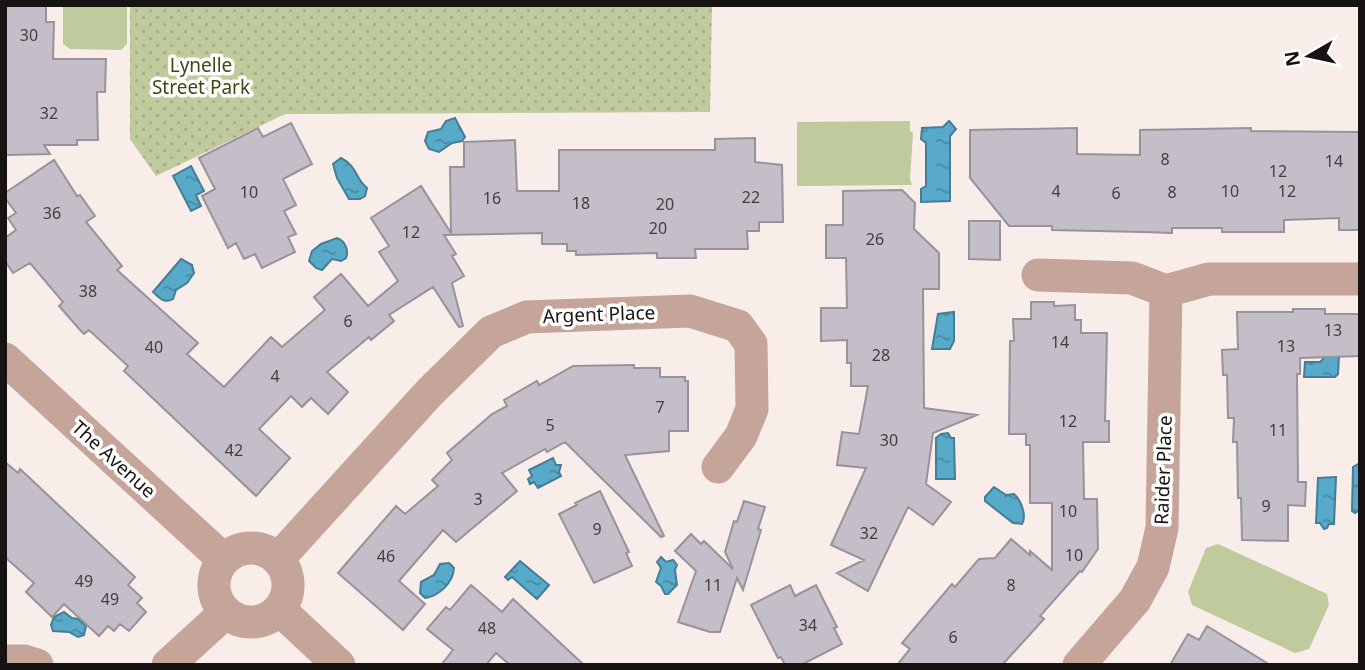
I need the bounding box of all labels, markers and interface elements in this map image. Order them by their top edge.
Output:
north arrow [1274,21,1344,91]
house number: 30 [20,24,38,46]
text: N [1278,49,1306,68]
park label: Lynelle Street Park [152,52,250,100]
house number: 32 [40,102,58,124]
house number: 8 [1160,148,1170,170]
house number: 14 [1325,150,1343,172]
house number: 12 [1269,160,1287,182]
house number: 4 [1051,180,1061,202]
house number: 10 [1221,180,1239,202]
house number: 12 [1278,180,1296,202]
house number: 10 [240,181,258,203]
house number: 8 [1167,181,1177,203]
house number: 6 [1111,182,1121,204]
house number: 22 [742,186,760,208]
house number: 16 [483,187,501,209]
house number: 18 [572,192,590,214]
house number: 20 [656,193,674,215]
house number: 36 [43,202,61,224]
house number: 20 [649,217,667,239]
house number: 12 [402,221,420,243]
house number: 26 [866,228,884,250]
house number: 38 [79,280,97,302]
street label: Argent Place [542,299,656,329]
house number: 6 [343,310,353,332]
house number: 13 [1324,319,1342,341]
house number: 14 [1051,331,1069,353]
house number: 13 [1277,335,1295,357]
house number: 40 [145,336,163,358]
house number: 28 [872,344,890,366]
house number: 4 [270,365,280,387]
house number: 7 [655,396,665,418]
house number: 12 [1059,410,1077,432]
street label: The Avenue [66,414,162,504]
house number: 5 [545,414,555,436]
street label: Raider Place [1148,415,1178,525]
house number: 11 [1269,419,1287,441]
house number: 30 [880,429,898,451]
house number: 42 [225,439,243,461]
house number: 3 [473,488,483,510]
house number: 9 [1261,495,1271,517]
house number: 10 [1059,500,1077,522]
house number: 9 [592,518,602,540]
house number: 32 [860,522,878,544]
house number: 10 [1065,544,1083,566]
house number: 46 [377,545,395,567]
house number: 49 [75,570,93,592]
house number: 11 [704,574,722,596]
house number: 8 [1006,574,1016,596]
house number: 49 [101,588,119,610]
house number: 34 [799,614,817,636]
house number: 48 [478,617,496,639]
house number: 6 [948,626,958,648]

